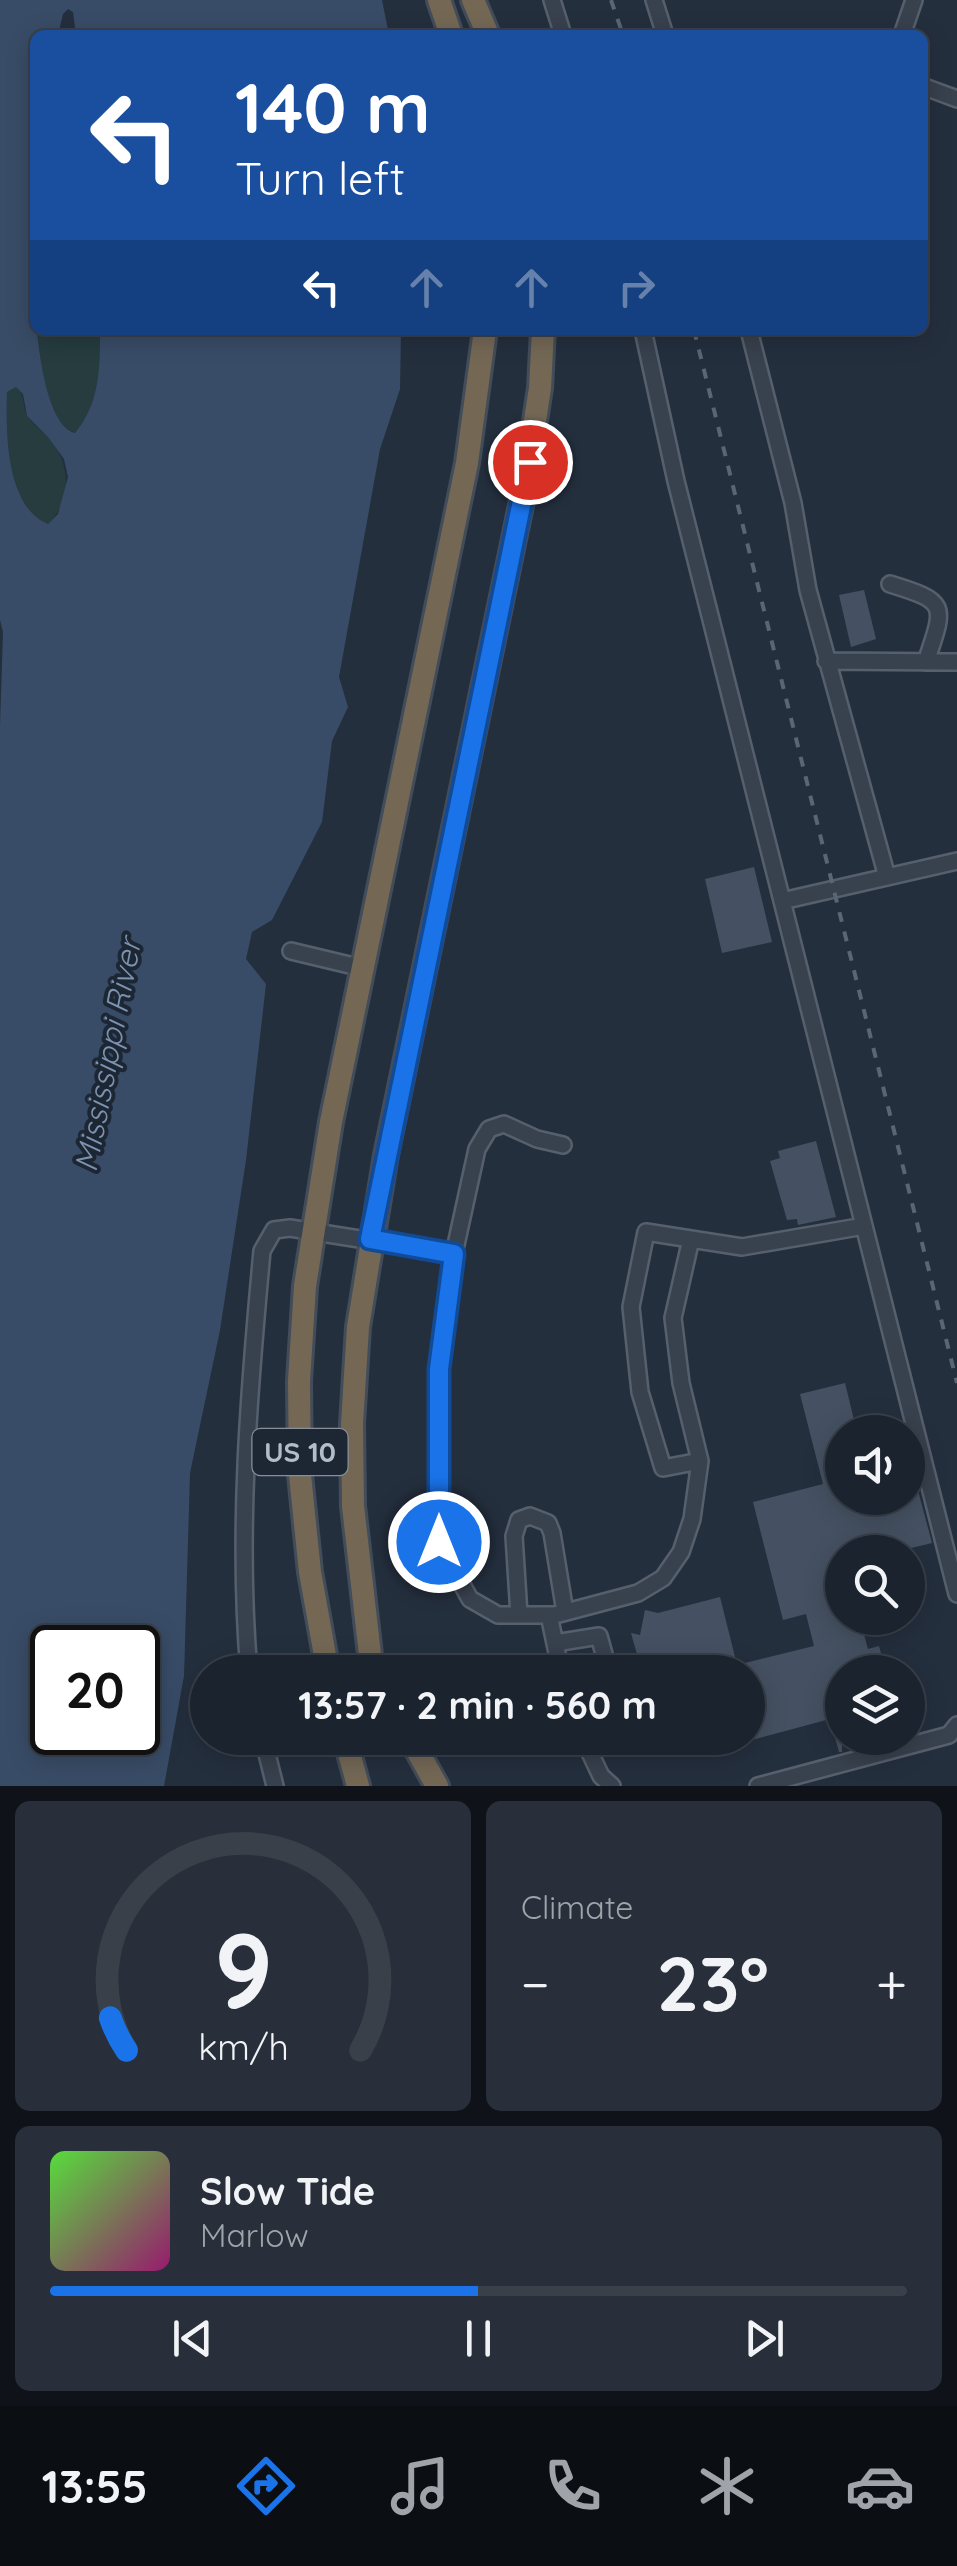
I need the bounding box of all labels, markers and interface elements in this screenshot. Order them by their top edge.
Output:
text: 140 m [235,63,431,151]
icon: left [70,70,200,200]
text: Turn left [235,150,405,206]
icon: left [294,260,349,315]
icon: ahead [399,260,454,315]
icon: ahead [504,260,559,315]
icon: right [609,260,664,315]
pin [488,420,573,505]
icon: arrive [503,435,558,490]
water label: Mississippi River [65,931,150,1175]
map controls [825,1415,925,1755]
button: sound [825,1415,925,1515]
road number: US 10 [252,1429,348,1475]
position arrow [387,1490,491,1594]
button: search [825,1535,925,1635]
speed limit sign: 20 [30,1625,160,1755]
button: layers [825,1655,925,1755]
text: 13:57 · 2 min · 560 m [298,1681,657,1729]
text: Climate [521,1887,633,1927]
text: 9 [213,1904,273,2034]
text: 23° [657,1936,769,2030]
text: − [521,1949,550,2018]
text: + [876,1949,907,2018]
text: km/h [198,2024,288,2069]
text: Slow Tide [200,2167,375,2215]
text: Marlow [200,2215,309,2255]
icon: previous [165,2311,220,2366]
icon: pause [451,2311,506,2366]
icon: next [737,2311,792,2366]
icon: directions [231,2451,301,2521]
icon: music [385,2451,455,2521]
icon: phone [538,2451,608,2521]
icon: climate [692,2451,762,2521]
icon: car [845,2451,915,2521]
text: 13:55 [42,2458,148,2514]

